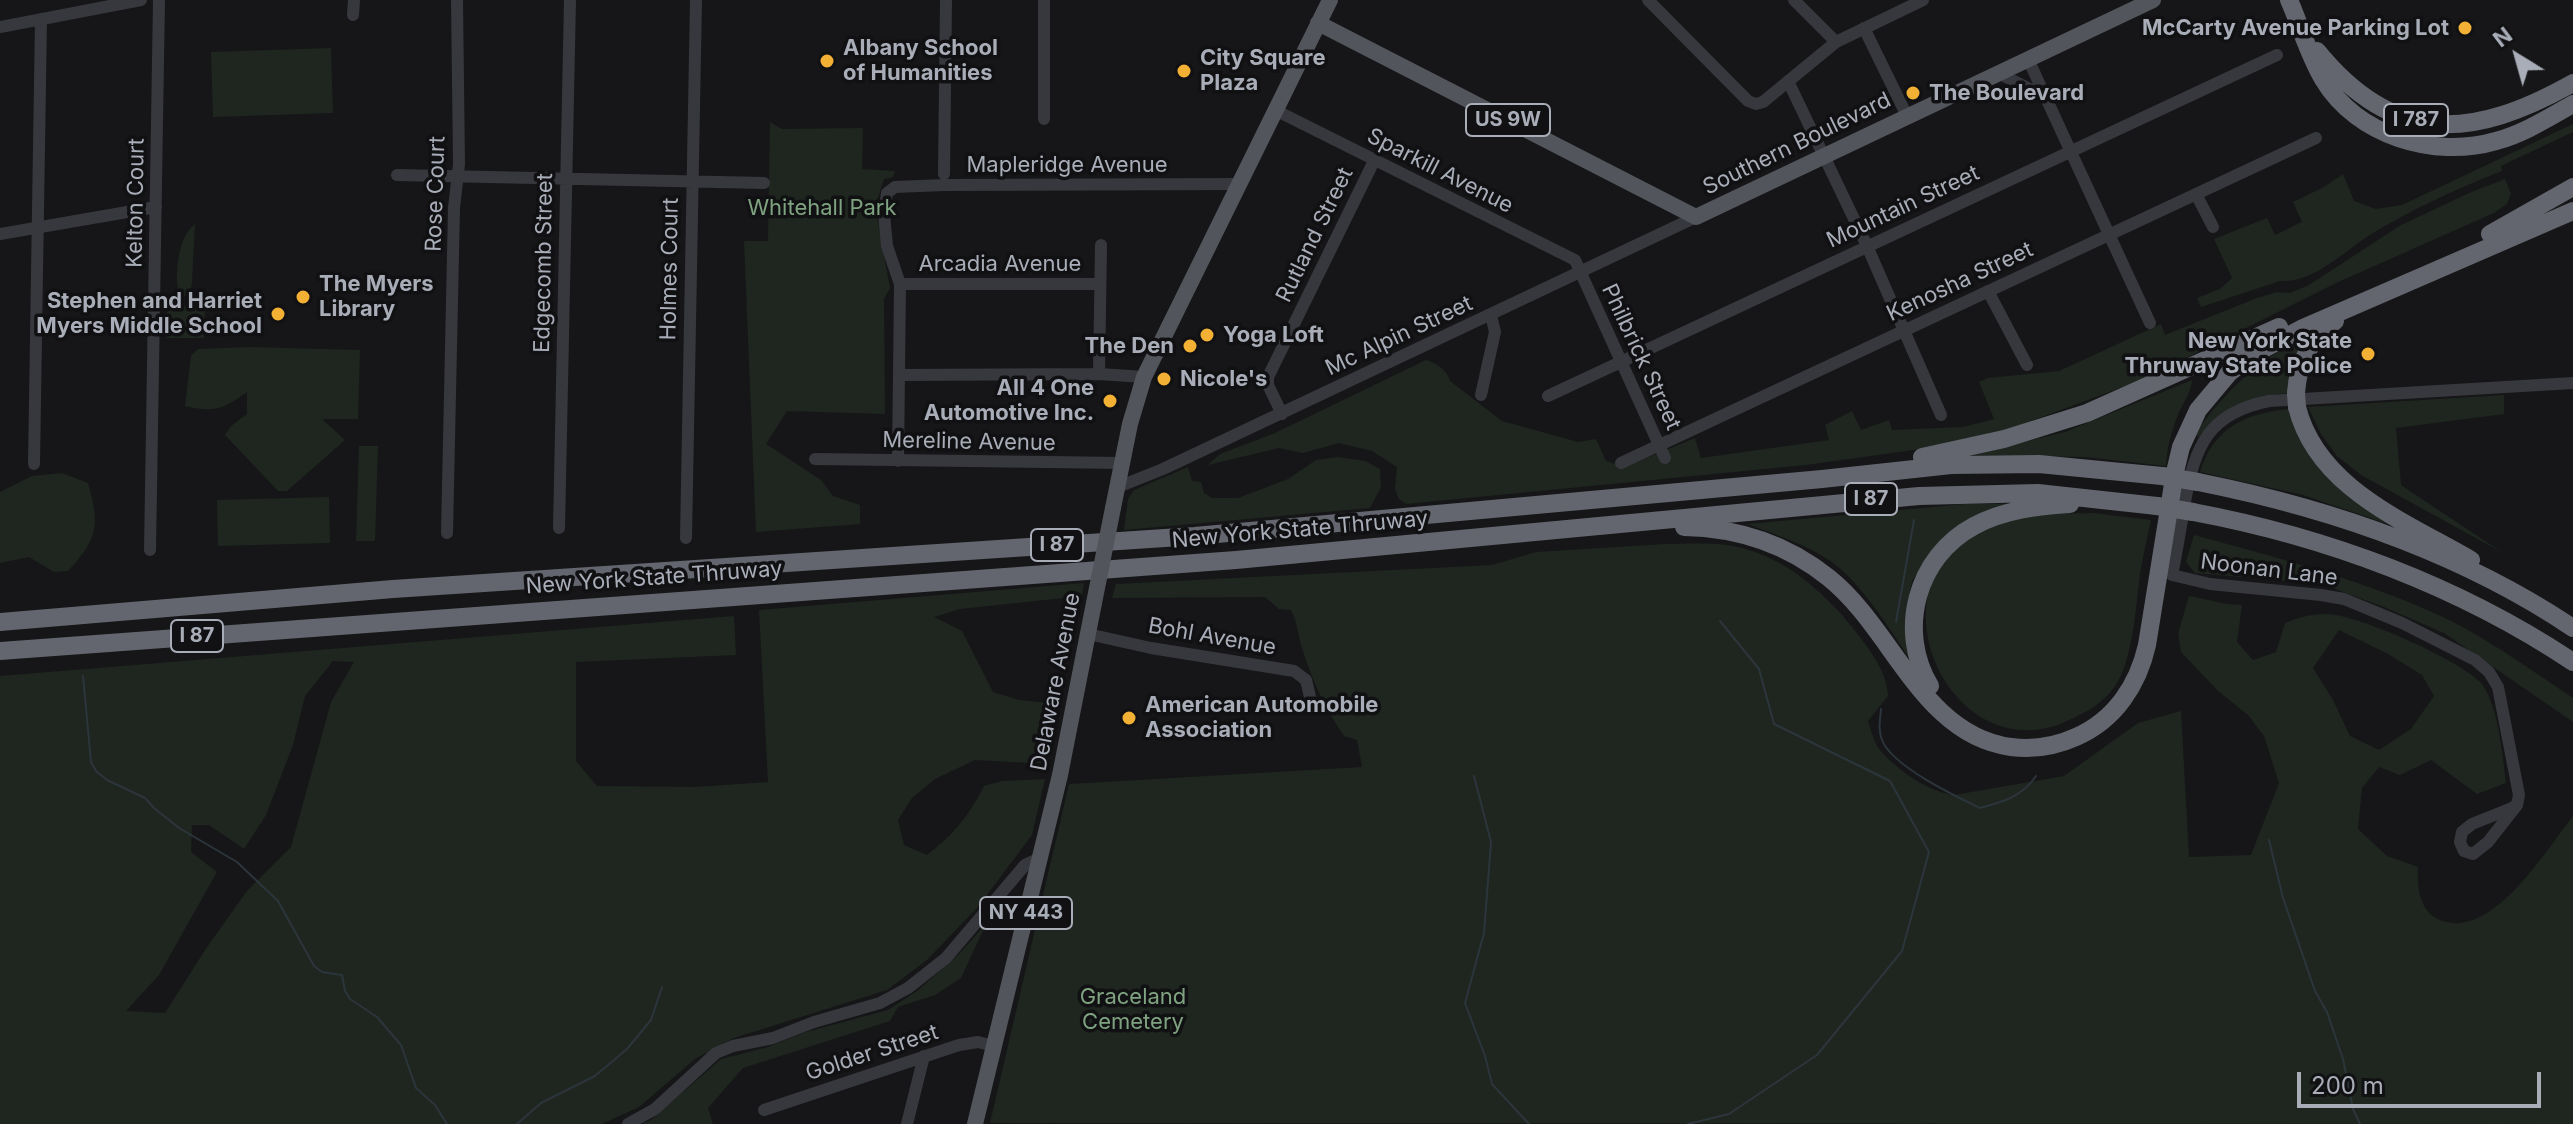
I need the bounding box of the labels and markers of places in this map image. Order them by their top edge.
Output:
place label: McCarty Avenue Parking Lot [2142,15,2449,41]
marker: McCarty Avenue Parking Lot [2456,19,2474,37]
place label: Albany School of Humanities [843,35,998,86]
place label: City Square Plaza [1200,45,1326,96]
marker: Albany School of Humanities [818,52,836,70]
marker: City Square Plaza [1175,62,1193,80]
place label: The Boulevard [1929,80,2084,106]
marker: The Boulevard [1904,84,1922,102]
place label: The Myers Library [319,271,434,322]
place label: Stephen and Harriet Myers Middle School [36,288,262,340]
marker: The Myers Library [294,288,312,306]
marker: Stephen and Harriet Myers Middle School [269,305,287,323]
place label: Yoga Loft [1223,322,1324,348]
marker: Yoga Loft [1198,326,1216,344]
place label: New York State Thruway State Police [2124,328,2352,380]
place label: The Den [1085,333,1174,359]
marker: The Den [1181,337,1199,355]
marker: New York State Thruway State Police [2359,345,2377,363]
place label: Nicole's [1180,366,1267,392]
marker: Nicole's [1155,370,1173,388]
place label: All 4 One Automotive Inc. [924,375,1094,426]
marker: All 4 One Automotive Inc. [1101,392,1119,410]
place label: American Automobile Association [1145,692,1378,744]
marker: American Automobile Association [1120,709,1138,727]

